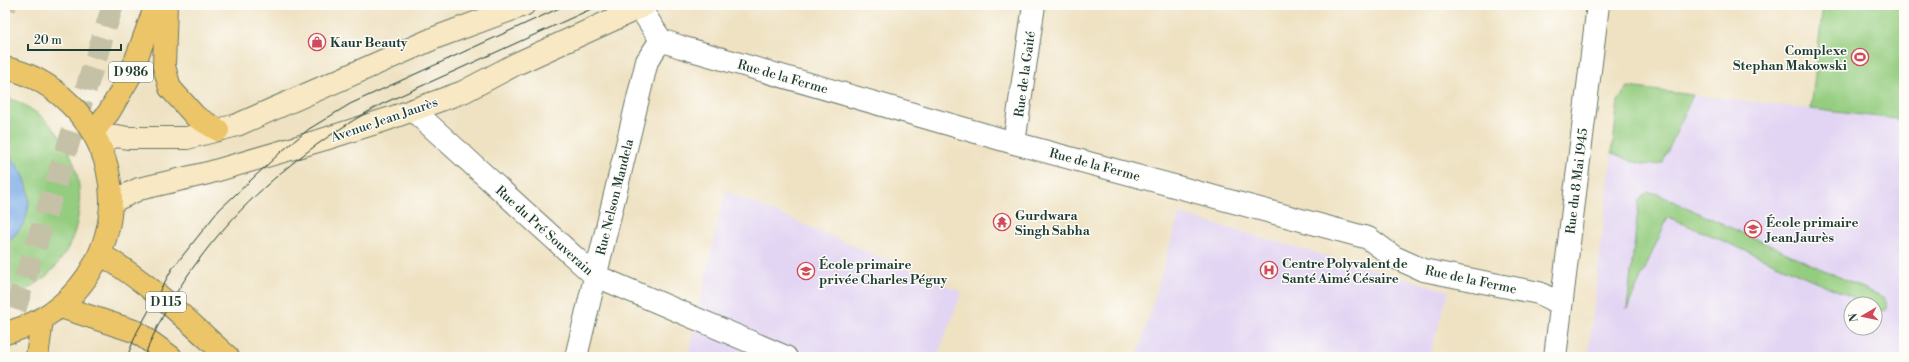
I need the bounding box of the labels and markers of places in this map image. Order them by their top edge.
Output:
shop icon: Kaur Beauty [307,32,327,52]
place label: Kaur Beauty [330,35,408,51]
place label: Complexe Stephan Makowski [1733,43,1847,74]
sports icon: Complexe Stephan Makowski [1850,47,1870,67]
place label: Gurdwara Singh Sabha [1015,208,1091,239]
temple icon: Gurdwara Singh Sabha [992,212,1012,232]
place label: École primaire Jean Jaurès [1764,214,1858,246]
school or university icon: École primaire Jean Jaurès [1743,219,1763,239]
place label: École primaire privée Charles Péguy [819,256,948,288]
place label: Centre Polyvalent de Santé Aimé Césaire [1282,256,1408,287]
hospital icon: Centre Polyvalent de Santé Aimé Césaire [1259,260,1279,280]
school or university icon: École primaire privée Charles Péguy [796,261,816,281]

